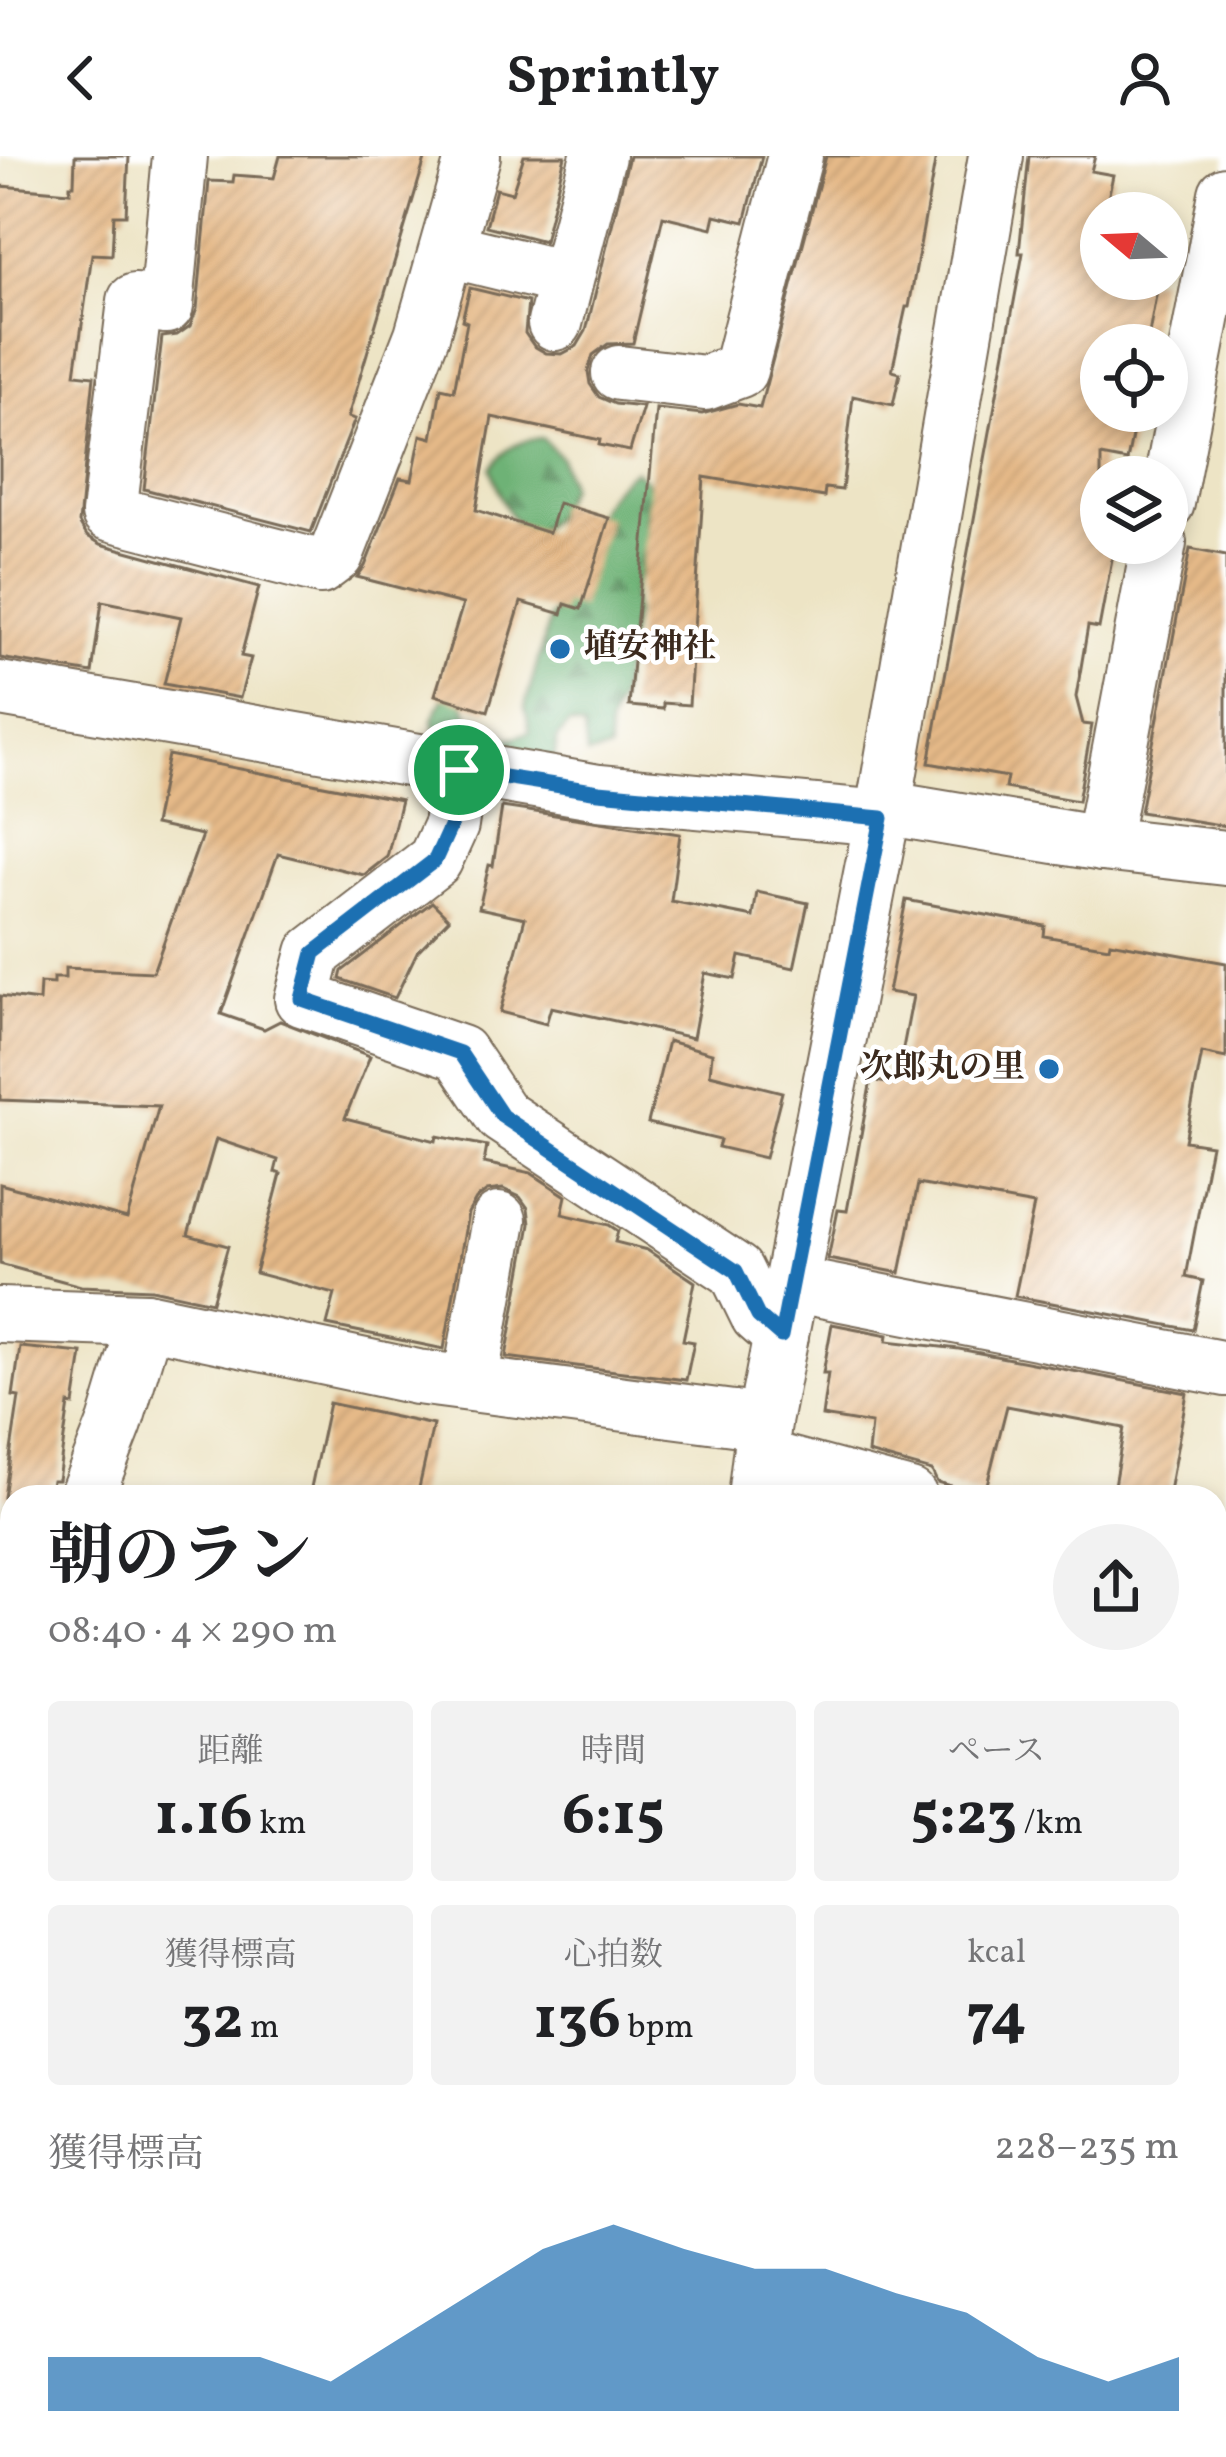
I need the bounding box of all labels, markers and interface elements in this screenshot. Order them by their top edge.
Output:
text: Sprintly [507,41,719,116]
icon: back [48,45,114,111]
icon: person [1112,45,1178,111]
north arrow [1080,192,1188,300]
map controls [1080,192,1188,564]
button: locate [1080,324,1188,432]
button: layers [1080,456,1188,564]
place label: 埴安神社 [584,626,716,672]
marker: 埴安神社 [547,636,573,662]
pin [408,719,510,821]
icon: arrive [426,737,492,803]
place label: 次郎丸の里 [860,1046,1025,1092]
marker: 次郎丸の里 [1036,1056,1062,1082]
text: 朝のラン [48,1514,312,1606]
button: share [1053,1524,1179,1650]
text: 08:40 · 4 × 290 m [48,1605,337,1659]
text: 距離 [198,1730,264,1776]
text: 時間 [581,1730,647,1776]
text: ペース [948,1730,1045,1776]
text: 1.16 [154,1776,253,1859]
text: 6:15 [562,1776,665,1859]
text: 5:23 [910,1776,1017,1859]
text: km [253,1802,307,1848]
text: /km [1017,1802,1083,1848]
text: kcal [967,1931,1026,1977]
text: 獲得標高 [165,1934,297,1980]
text: 心拍数 [564,1934,663,1980]
text: 74 [966,1977,1027,2060]
text: 32 [182,1980,244,2063]
text: 136 [533,1980,621,2063]
text: m [244,2006,279,2052]
text: bpm [621,2006,694,2052]
text: 228–235 m [994,2121,1179,2175]
text: 獲得標高 [48,2129,204,2183]

